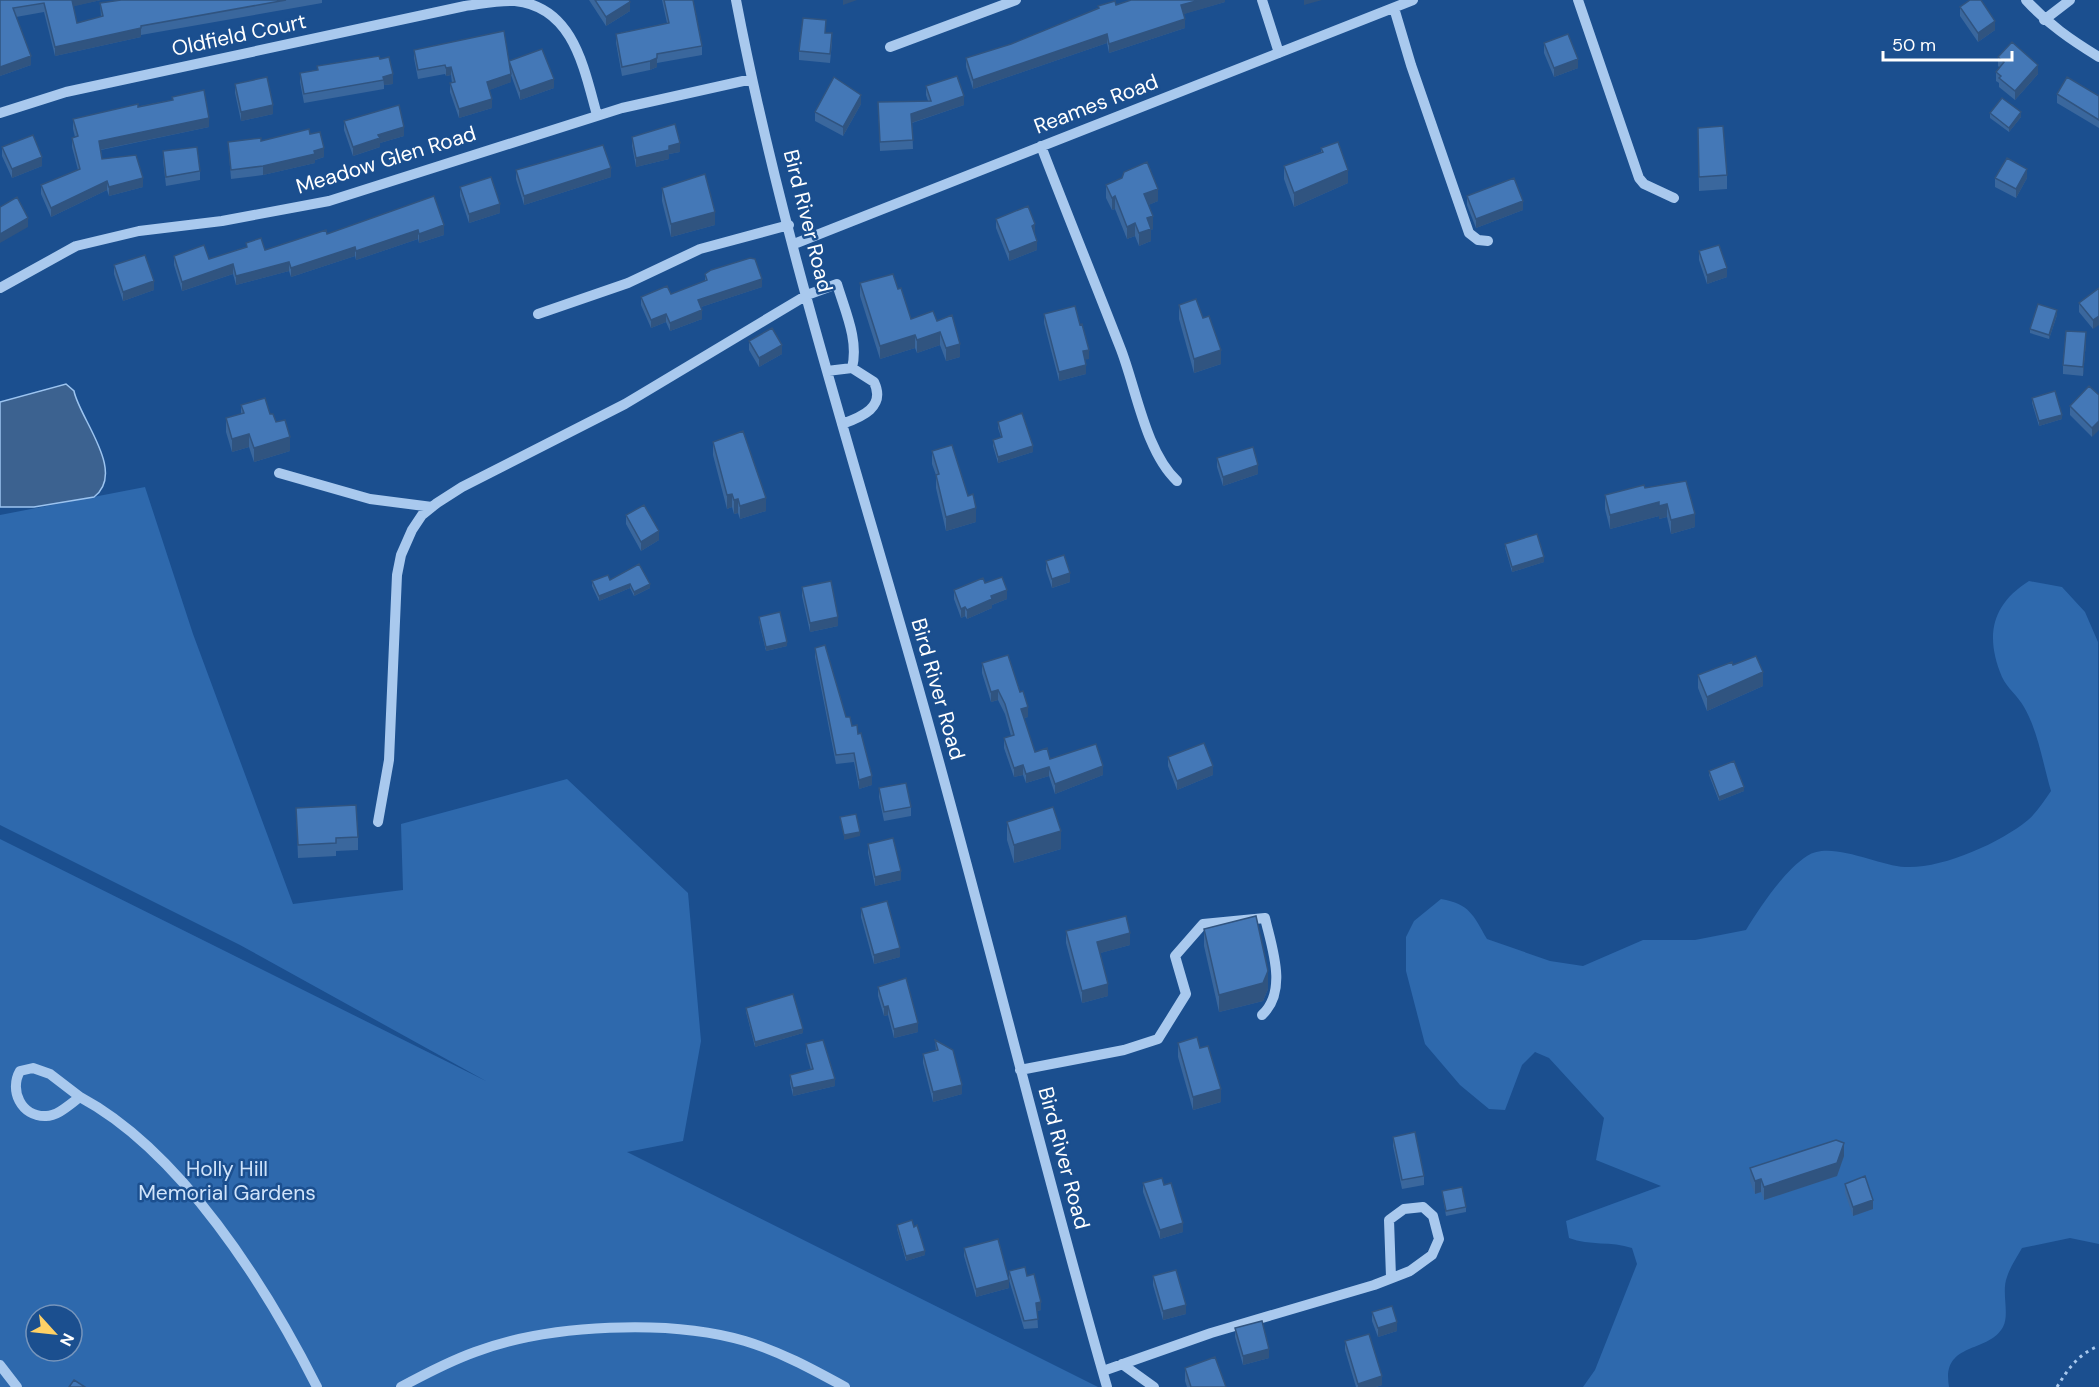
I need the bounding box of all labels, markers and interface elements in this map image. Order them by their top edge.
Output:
street label: Oldfield Court [169,7,309,63]
scale bar [1883,24,2012,62]
text: 50 m [1892,33,1936,57]
street label: Reames Road [1030,67,1162,141]
street label: Meadow Glen Road [293,119,479,201]
street label: Bird River Road [777,147,839,295]
street label: Bird River Road [904,615,972,763]
street label: Bird River Road [1032,1084,1096,1232]
park label: Holly Hill Memorial Gardens [138,1155,316,1207]
north arrow [24,1303,84,1363]
text: N [55,1330,79,1350]

